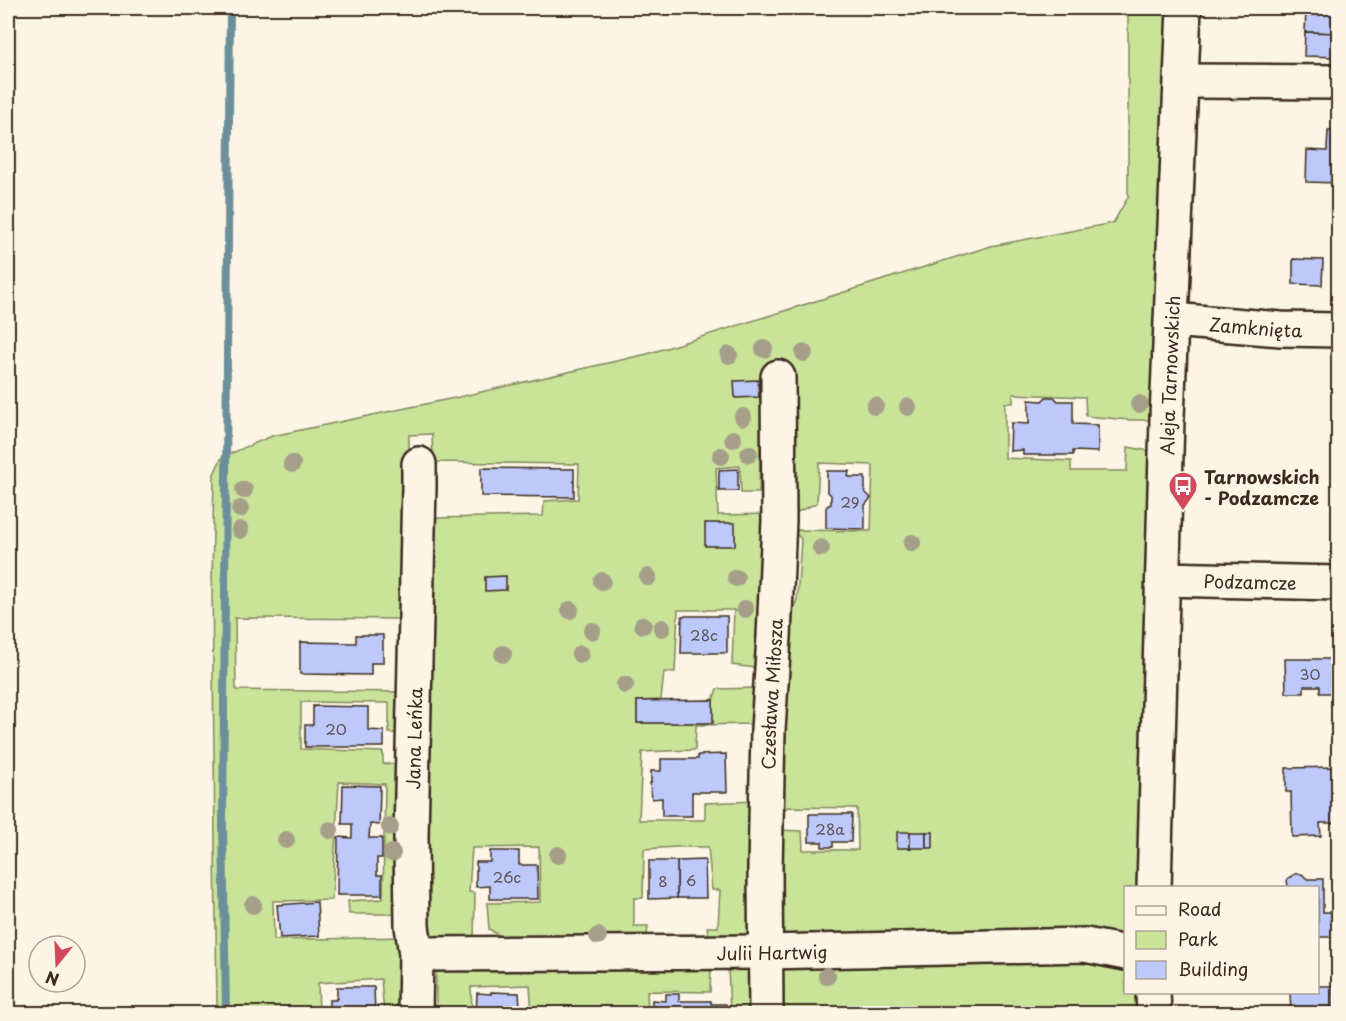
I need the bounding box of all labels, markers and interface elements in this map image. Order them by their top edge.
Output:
street label: Aleja Tarnowskich [1152,295,1186,455]
street label: Zamknięta [1208,310,1303,343]
place label: Tarnowskich - Podzamcze [1204,463,1320,511]
bus stop icon: Tarnowskich - Podzamcze [1167,470,1199,512]
house number: 29 [840,490,860,513]
street label: Podzamcze [1203,566,1297,596]
street label: Czesława Miłosza [754,617,788,770]
house number: 28c [690,623,718,646]
house number: 30 [1300,662,1320,685]
street label: Jana Leńka [399,686,428,790]
house number: 20 [325,717,347,740]
house number: 28a [815,817,845,840]
house number: 26c [493,865,521,888]
house number: 6 [686,868,696,891]
house number: 8 [658,869,668,892]
legend [1124,886,1319,994]
text: Road [1178,895,1222,922]
text: Park [1178,925,1218,952]
north arrow [27,934,87,994]
street label: Julii Hartwig [716,937,828,966]
text: Building [1178,955,1248,982]
text: N [42,966,62,993]

